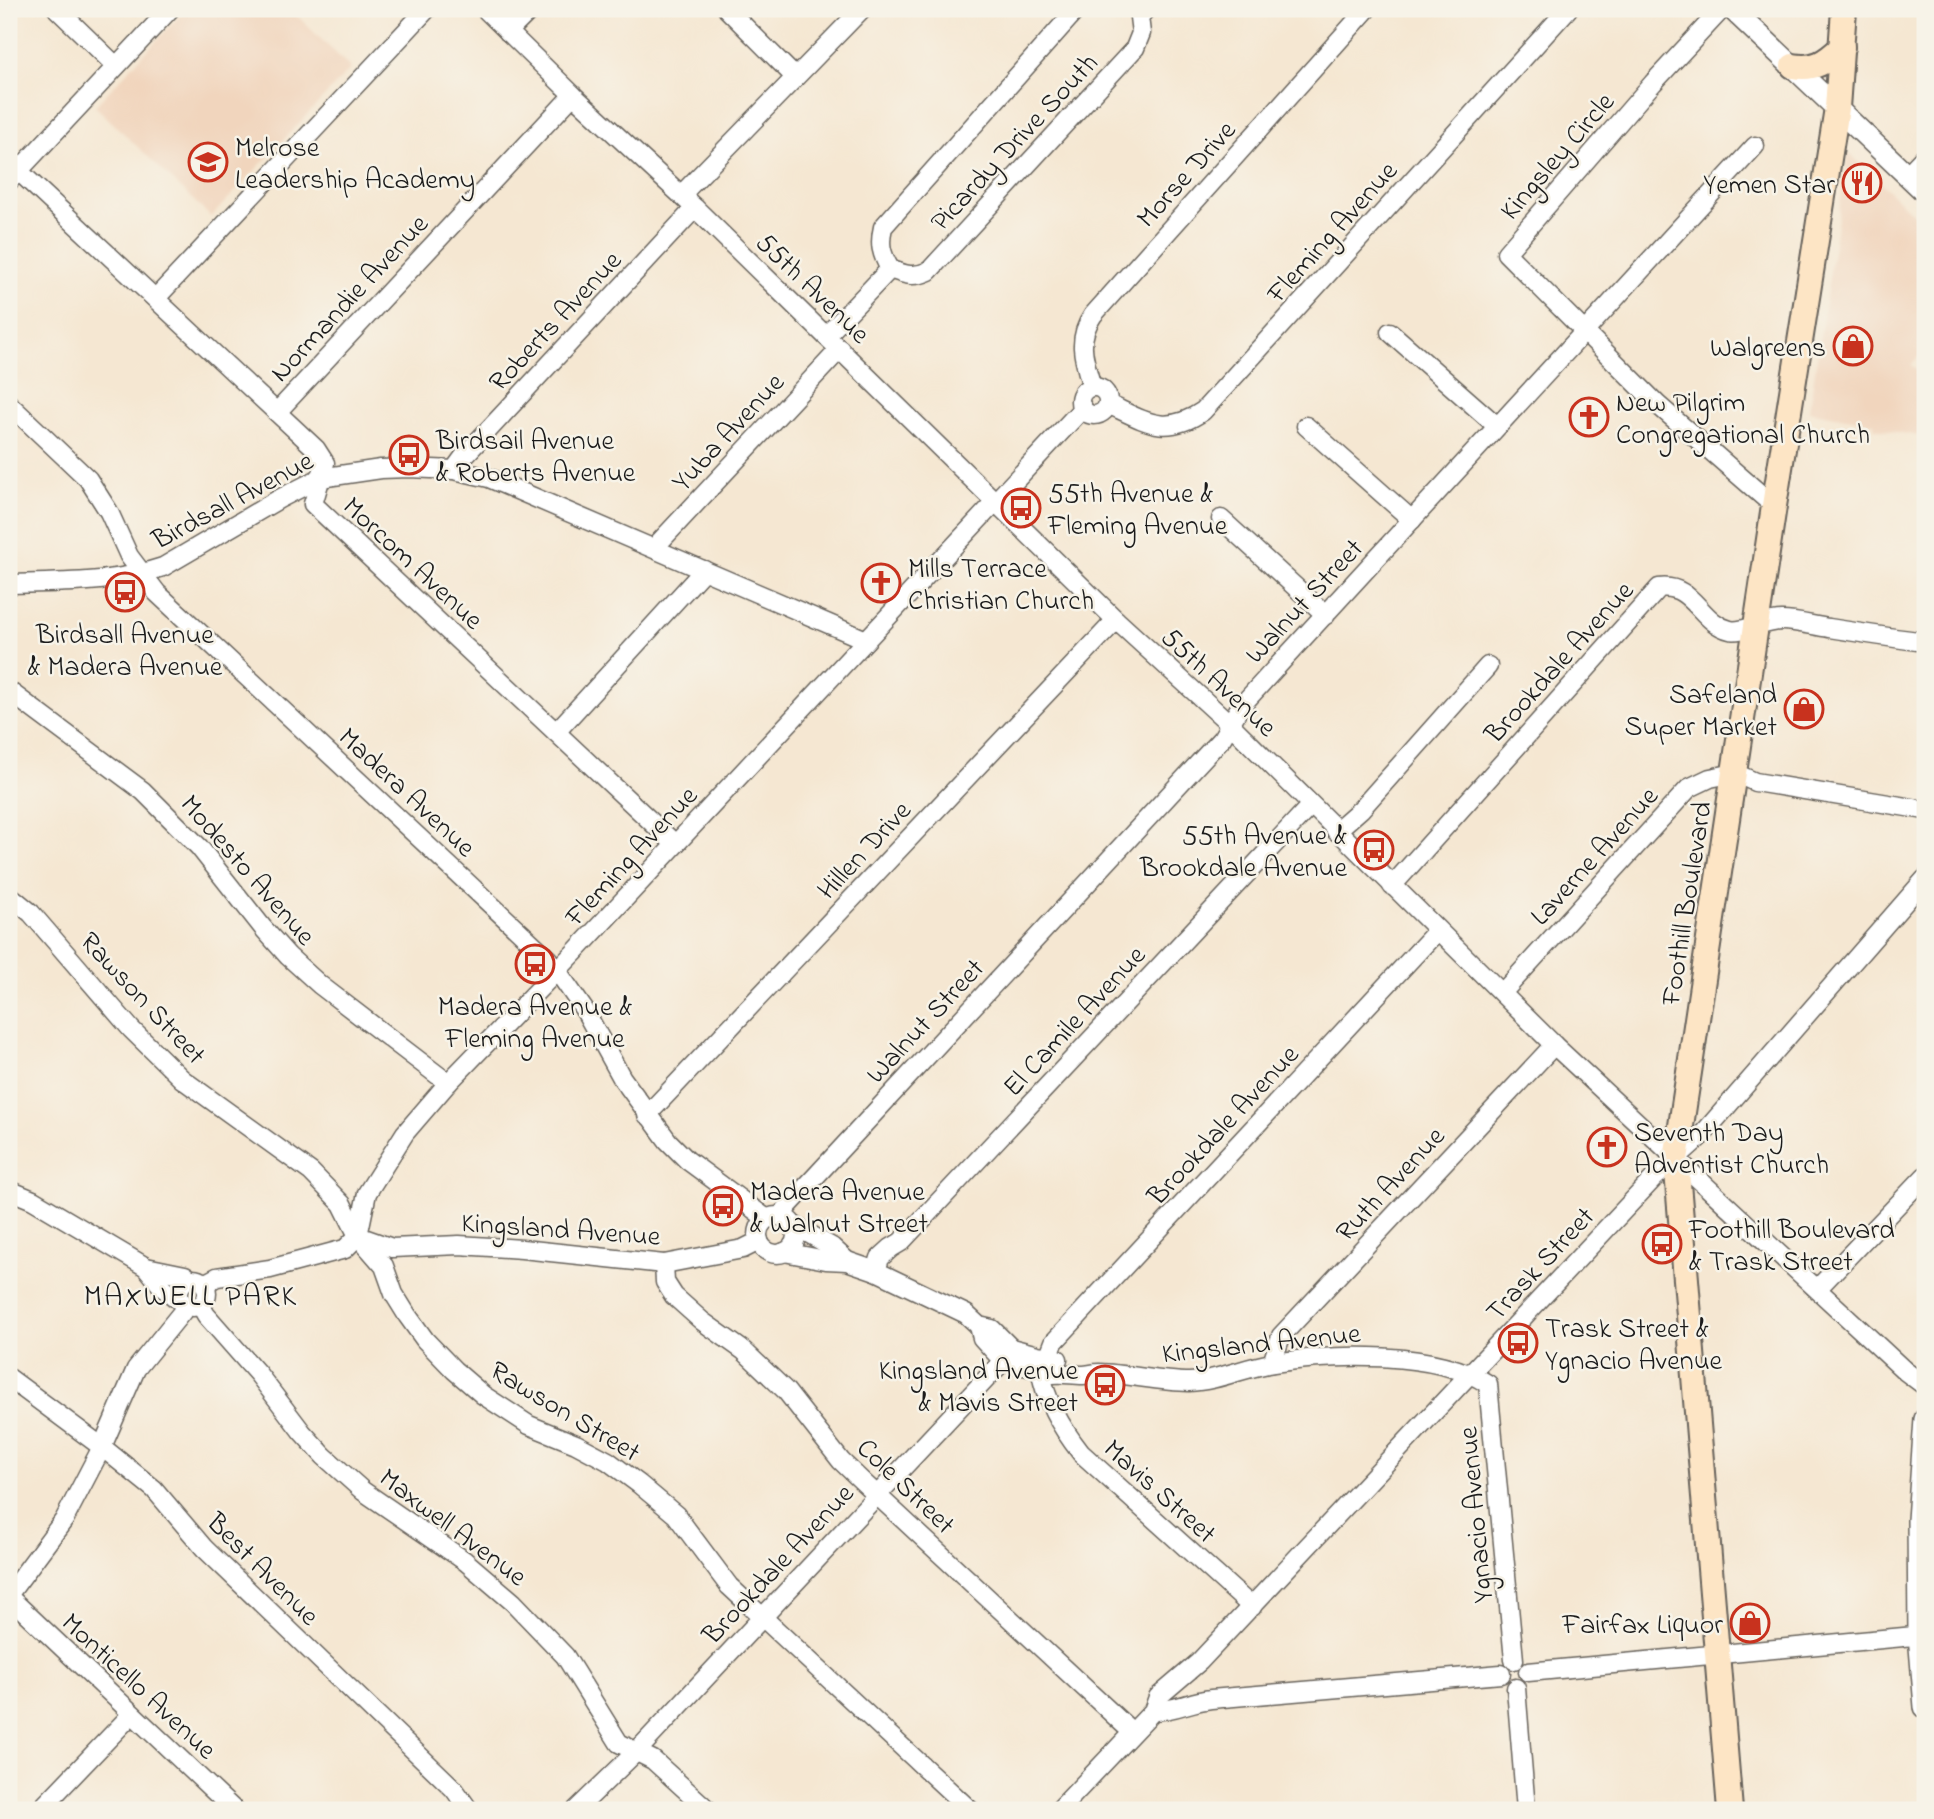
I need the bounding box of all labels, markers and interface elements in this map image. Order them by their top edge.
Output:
street label: Picardy Drive South [922,45,1109,242]
street label: Kingsley Circle [1491,84,1626,230]
street label: Morse Drive [1128,112,1247,238]
place label: Melrose Leadership Academy [235,129,475,202]
school or university icon: Melrose Leadership Academy [187,141,229,183]
street label: Fleming Avenue [1258,153,1409,314]
restaurant icon: Yemen Star [1841,162,1883,204]
place label: Yemen Star [1703,166,1835,207]
street label: Normandie Avenue [262,206,440,393]
street label: 55th Avenue [745,224,878,355]
street label: Roberts Avenue [480,242,633,402]
shop icon: Walgreens [1832,325,1874,367]
place label: Walgreens [1710,329,1826,370]
street label: Yuba Avenue [664,364,796,502]
place label: New Pilgrim Congregational Church [1616,384,1870,457]
church icon: New Pilgrim Congregational Church [1568,396,1610,438]
place label: Birdsail Avenue & Roberts Avenue [435,422,636,495]
bus stop icon: Birdsail Avenue & Roberts Avenue [388,434,430,476]
street label: Birdsall Avenue [145,442,322,562]
place label: 55th Avenue & Fleming Avenue [1047,475,1228,548]
bus stop icon: 55th Avenue & Fleming Avenue [1000,487,1042,529]
street label: Morcom Avenue [332,488,492,641]
street label: Walnut Street [1237,531,1375,674]
place label: Mills Terrace Christian Church [908,550,1094,623]
church icon: Mills Terrace Christian Church [860,562,902,604]
bus stop icon: Birdsall Avenue & Madera Avenue [104,571,146,613]
street label: Brookdale Avenue [1475,572,1645,755]
place label: Birdsall Avenue & Madera Avenue [28,616,223,689]
street label: 55th Avenue [1150,619,1285,748]
place label: Safeland Super Market [1625,676,1777,749]
shop icon: Safeland Super Market [1783,688,1825,730]
street label: Madera Avenue [328,719,484,869]
street label: Fleming Avenue [556,778,709,938]
street label: Laverne Avenue [1522,778,1670,936]
street label: Modesto Avenue [169,787,324,956]
street label: Hillen Drive [809,792,923,910]
street label: Foothill Boulevard [1652,798,1725,1009]
place label: 55th Avenue & Brookdale Avenue [1139,817,1347,890]
bus stop icon: 55th Avenue & Brookdale Avenue [1353,829,1395,871]
street label: Rawson Street [69,924,214,1075]
street label: El Camile Avenue [994,937,1157,1107]
bus stop icon: Madera Avenue & Fleming Avenue [514,943,556,985]
street label: Walnut Street [858,951,996,1094]
place label: Madera Avenue & Fleming Avenue [438,988,633,1061]
street label: Brookdale Avenue [1138,1036,1310,1217]
place label: Seventh Day Adventist Church [1634,1114,1829,1187]
street label: Ruth Avenue [1327,1118,1456,1252]
church icon: Seventh Day Adventist Church [1586,1126,1628,1168]
place label: Madera Avenue & Walnut Street [750,1173,928,1246]
bus stop icon: Madera Avenue & Walnut Street [702,1185,744,1227]
street label: Trask Street [1477,1199,1606,1332]
street label: Kingsland Avenue [460,1204,662,1259]
place label: Foothill Boulevard & Trask Street [1688,1211,1895,1284]
bus stop icon: Foothill Boulevard & Trask Street [1641,1223,1683,1265]
district label: MAXWELL PARK [84,1276,298,1320]
place label: Trask Street & Ygnacio Avenue [1545,1310,1723,1383]
street label: Kingsland Avenue [1160,1315,1363,1376]
bus stop icon: Trask Street & Ygnacio Avenue [1497,1322,1539,1364]
street label: Rawson Street [481,1352,647,1474]
place label: Kingsland Avenue & Mavis Street [879,1352,1078,1425]
bus stop icon: Kingsland Avenue & Mavis Street [1084,1364,1126,1406]
street label: Ygnacio Avenue [1449,1424,1506,1605]
street label: Cole Street [846,1430,963,1545]
street label: Mavis Street [1093,1431,1224,1555]
street label: Maxwell Avenue [369,1460,535,1598]
street label: Brookdale Avenue [693,1475,865,1656]
street label: Best Avenue [195,1504,328,1637]
shop icon: Fairfax Liquor [1729,1602,1771,1644]
street label: Monticello Avenue [51,1605,225,1771]
place label: Fairfax Liquor [1561,1606,1723,1647]

